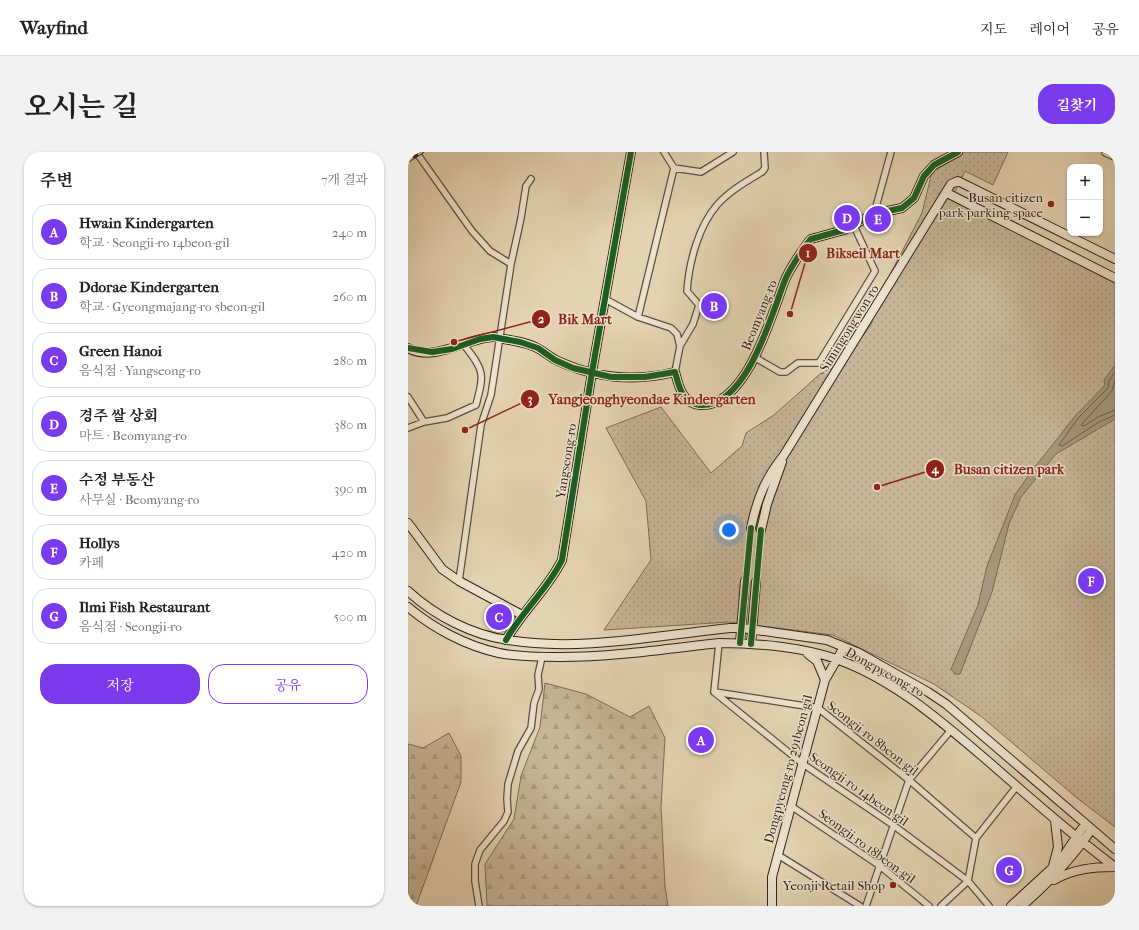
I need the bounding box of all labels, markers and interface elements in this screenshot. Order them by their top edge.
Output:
text: Wayfind [20,17,88,39]
text: 지도 [980,21,1007,38]
text: 레이어 [1029,21,1070,38]
text: 공유 [1092,21,1119,38]
button: 길찾기 [1038,84,1115,124]
text: 오시는 길 [24,90,138,123]
map controls [1067,164,1103,236]
button: + [1067,164,1103,200]
text: 주변 [40,170,73,190]
text: 7개 결과 [321,172,368,187]
place label: Busan citizen park parking space [938,190,1044,220]
marker: Busan citizen park parking space [1046,199,1056,209]
button: − [1067,200,1103,236]
pin: D [834,203,860,233]
pin: E [865,204,891,234]
text: Hwain Kindergarten [79,214,214,232]
text: A [50,225,58,240]
text: 240 m [332,225,367,240]
text: 학교 · Seongji-ro 14beon-gil [79,235,230,250]
callout: Bikseil Mart [798,240,908,266]
text: Bikseil Mart [826,245,901,262]
text: 1 [806,246,810,260]
street label: Beomyang-ro [738,277,780,352]
text: Ddorae Kindergarten [79,278,219,296]
street label: Simingongwon-ro [816,281,882,374]
text: B [50,289,58,304]
text: 260 m [333,289,367,304]
pin: B [701,291,727,321]
text: 학교 · Gyeongmajang-ro 5beon-gil [79,299,265,314]
callout: Bik Mart [531,306,620,332]
text: Bik Mart [558,311,613,328]
text: 2 [538,312,545,326]
text: Green Hanoi [79,342,162,360]
text: C [50,353,58,368]
text: 280 m [333,353,367,368]
text: 음식점 · Yangseong-ro [79,363,201,378]
callout: Yangjeonghyeondae Kindergarten [520,386,763,412]
text: Yangjeonghyeondae Kindergarten [547,391,757,408]
text: 3 [528,392,533,407]
text: 경주 쌀 상회 [79,407,158,425]
text: D [49,417,59,432]
text: 380 m [334,417,367,432]
street label: Yangseong-ro [552,422,579,501]
text: 마트 · Beomyang-ro [79,428,187,443]
callout: Busan citizen park [925,456,1072,482]
text: Busan citizen park [954,461,1065,478]
text: 4 [930,462,939,477]
text: 수정 부동산 [79,471,155,489]
text: E [50,481,58,496]
text: 390 m [334,481,367,496]
text: 사무실 · Beomyang-ro [79,492,199,507]
your location [719,520,739,540]
text: Hollys [79,534,120,552]
text: F [51,545,57,560]
text: 420 m [332,545,367,560]
text: 카페 [79,555,104,570]
pin: F [1078,566,1104,596]
text: Ilmi Fish Restaurant [79,598,210,616]
pin: C [486,602,512,632]
text: G [49,609,59,624]
text: 500 m [333,609,367,624]
text: 음식점 · Seongji-ro [79,619,182,634]
street label: Dongpyeong-ro [843,644,927,700]
button: 저장 [40,664,200,704]
button: 공유 [208,664,368,704]
street label: Dongpyeong-ro 291beon-gil [761,692,815,845]
street label: Seongji-ro 8beon-gil [824,698,922,778]
pin: A [688,725,714,755]
street label: Seongji-ro 14beon-gil [807,749,912,829]
street label: Seongji-ro 18beon-gil [816,806,919,886]
pin: G [996,855,1022,885]
place label: Yeonji Retail Shop [782,878,885,893]
marker: Yeonji Retail Shop [888,880,898,890]

